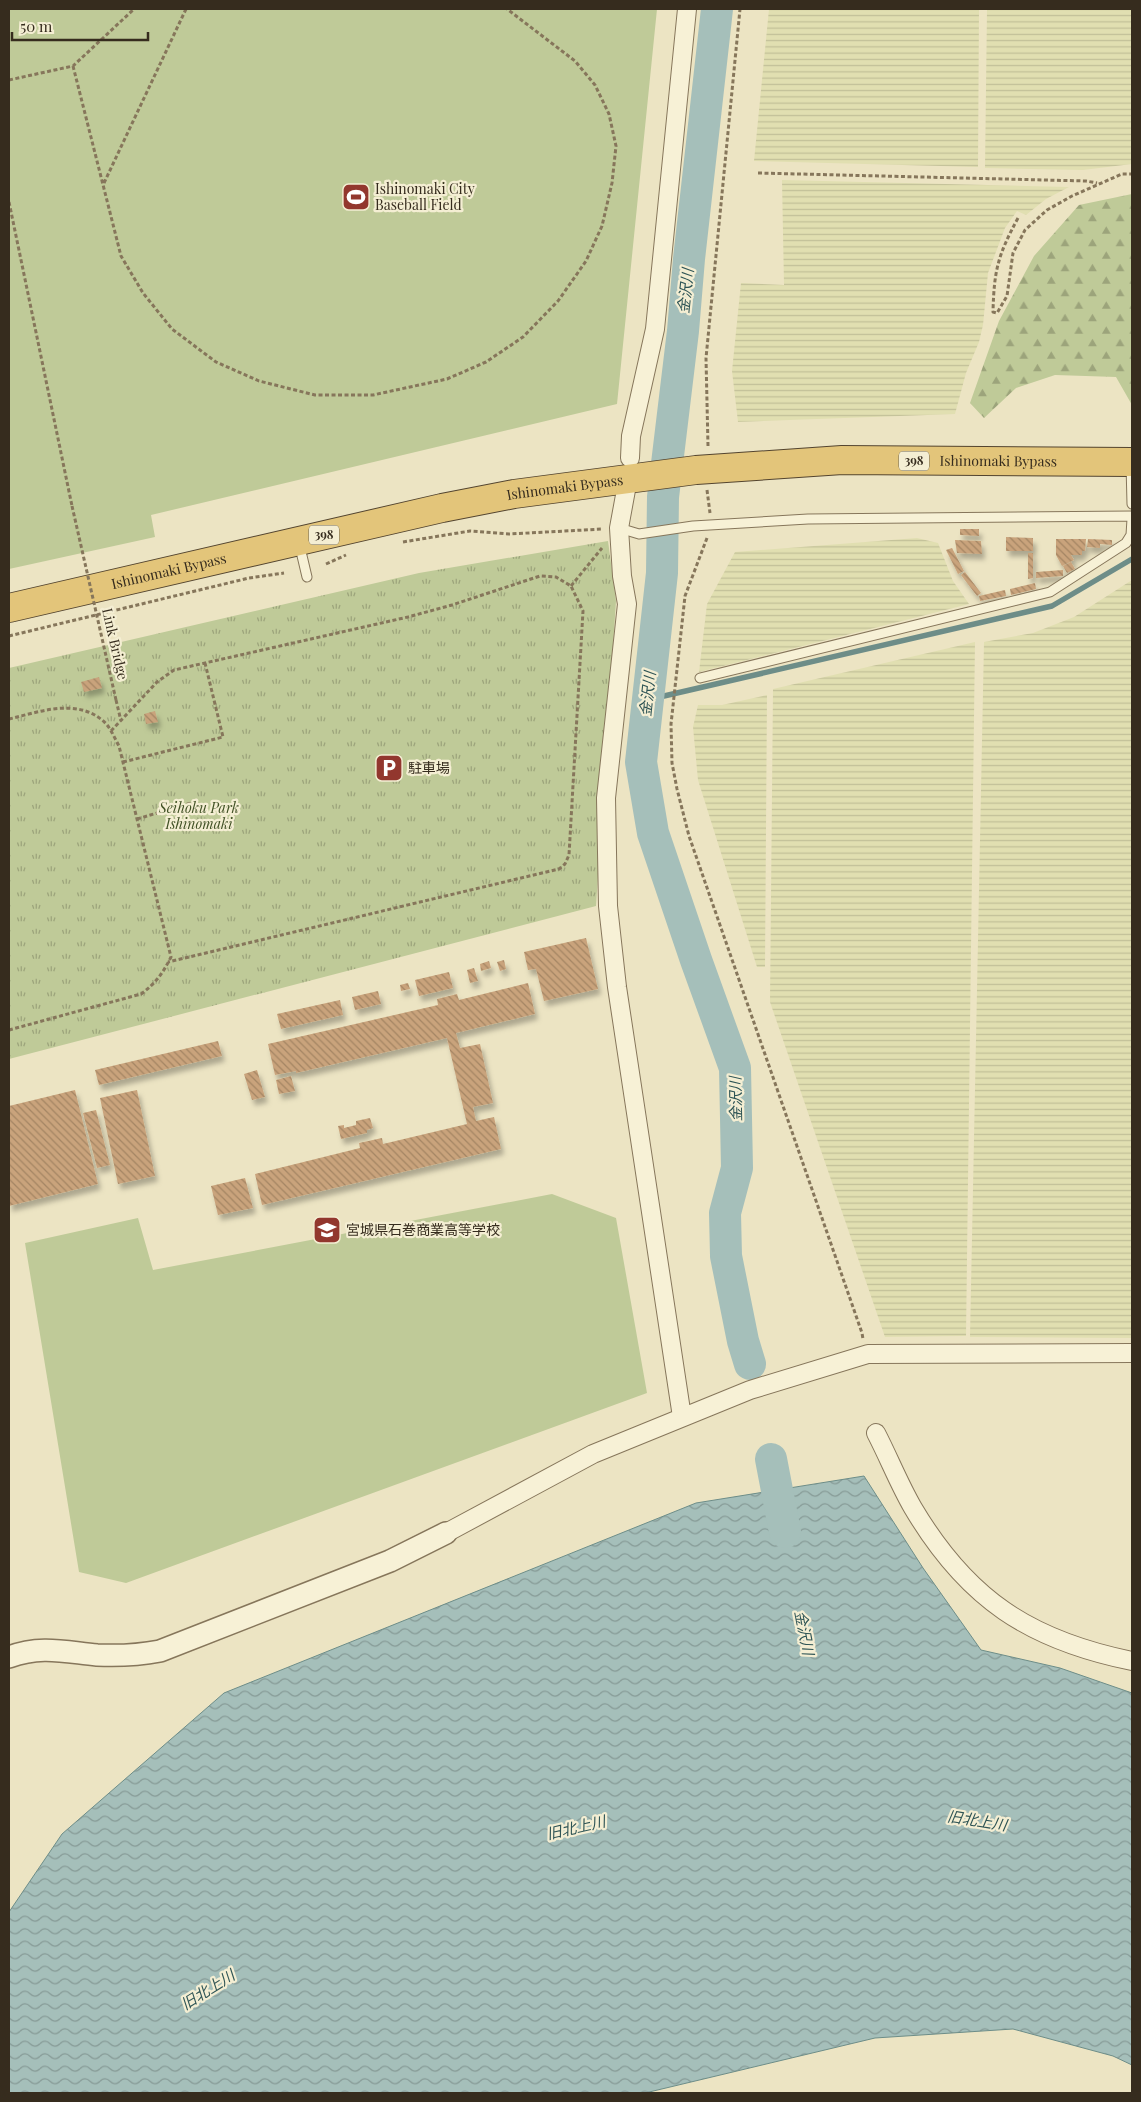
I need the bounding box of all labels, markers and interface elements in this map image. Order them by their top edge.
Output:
scale bar [12,10,149,42]
text: 50 m [20,16,53,36]
place label: Ishinomaki City Baseball Field [375,179,475,214]
sports icon: Ishinomaki City Baseball Field [341,182,371,212]
water label: 金沢川 [673,265,698,314]
street label: Ishinomaki Bypass [940,451,1057,470]
road number: 398 [899,452,929,471]
street label: Ishinomaki Bypass [505,470,624,504]
road number: 398 [309,526,339,544]
street label: Ishinomaki Bypass [109,548,228,593]
street label: Link Bridge [98,606,133,682]
water label: 金沢川 [635,668,660,717]
parking icon: 駐車場 [374,753,404,783]
place label: 駐車場 [408,758,450,777]
park label: Seihoku Park Ishinomaki [158,798,239,833]
water label: 金沢川 [725,1074,745,1122]
school or university icon: 宮城県石巻商業高等学校 [312,1215,342,1245]
place label: 宮城県石巻商業高等学校 [346,1220,500,1239]
water label: 金沢川 [791,1609,819,1659]
water label: 旧北上川 [946,1805,1010,1835]
water label: 旧北上川 [544,1810,609,1844]
water label: 旧北上川 [177,1964,240,2014]

